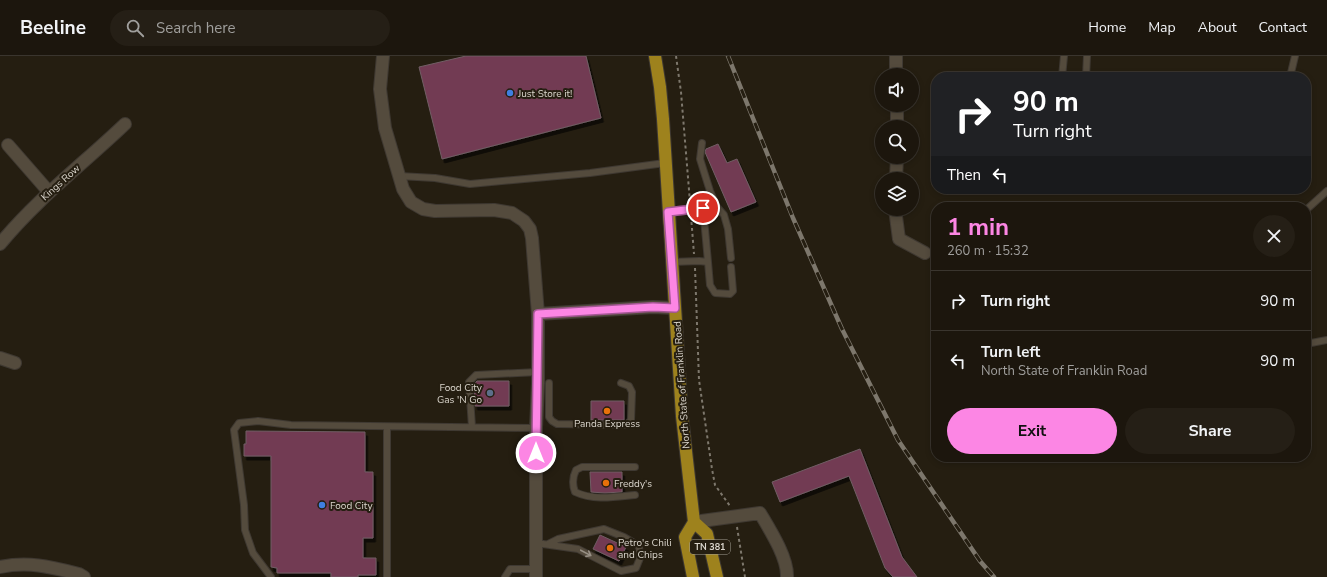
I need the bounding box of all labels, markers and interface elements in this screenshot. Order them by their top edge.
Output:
search box [110,10,390,46]
text: Beeline [20,15,86,41]
icon: search [124,17,146,39]
text: Search here [156,18,236,38]
text: Home [1088,18,1126,37]
text: Map [1148,18,1176,37]
text: About [1198,18,1237,37]
text: Contact [1259,18,1307,37]
map controls [875,68,919,216]
button: sound [875,68,919,112]
text: 90 m [1013,83,1079,121]
place label: Just Store it! [517,87,572,101]
marker: Just Store it! [505,88,515,98]
icon: right [947,88,999,140]
text: Turn right [1013,119,1092,143]
button: search [875,120,919,164]
street label: Kings Row [38,161,84,204]
icon: left [989,164,1011,186]
text: Then [947,165,981,185]
button: layers [875,172,919,216]
pin [686,191,720,225]
icon: arrive [692,197,714,219]
text: 1 min [947,211,1009,243]
button: close [1253,215,1295,257]
text: 260 m · 15:32 [947,242,1029,260]
icon: right [947,290,969,312]
text: Turn right [981,291,1050,311]
text: 90 m [1260,291,1295,311]
street label: North State of Franklin Road [671,320,693,449]
text: Turn left [981,342,1040,362]
icon: left [947,350,969,372]
text: 90 m [1260,351,1295,371]
text: North State of Franklin Road [981,362,1147,380]
place label: Food City Gas 'N Go [437,381,483,407]
marker: Food City Gas 'N Go [485,388,495,398]
marker: Panda Express [602,406,612,416]
button: Exit [947,408,1117,454]
button: Share [1125,408,1295,454]
place label: Panda Express [574,417,640,431]
position arrow [515,432,557,474]
place label: Freddy's [614,477,652,491]
marker: Freddy's [601,478,611,488]
place label: Food City [330,499,373,513]
marker: Food City [317,500,327,510]
place label: Petro's Chili and Chips [618,536,672,562]
road number: TN 381 [690,540,730,554]
marker: Petro's Chili and Chips [605,543,615,553]
one-way arrow [579,550,591,557]

